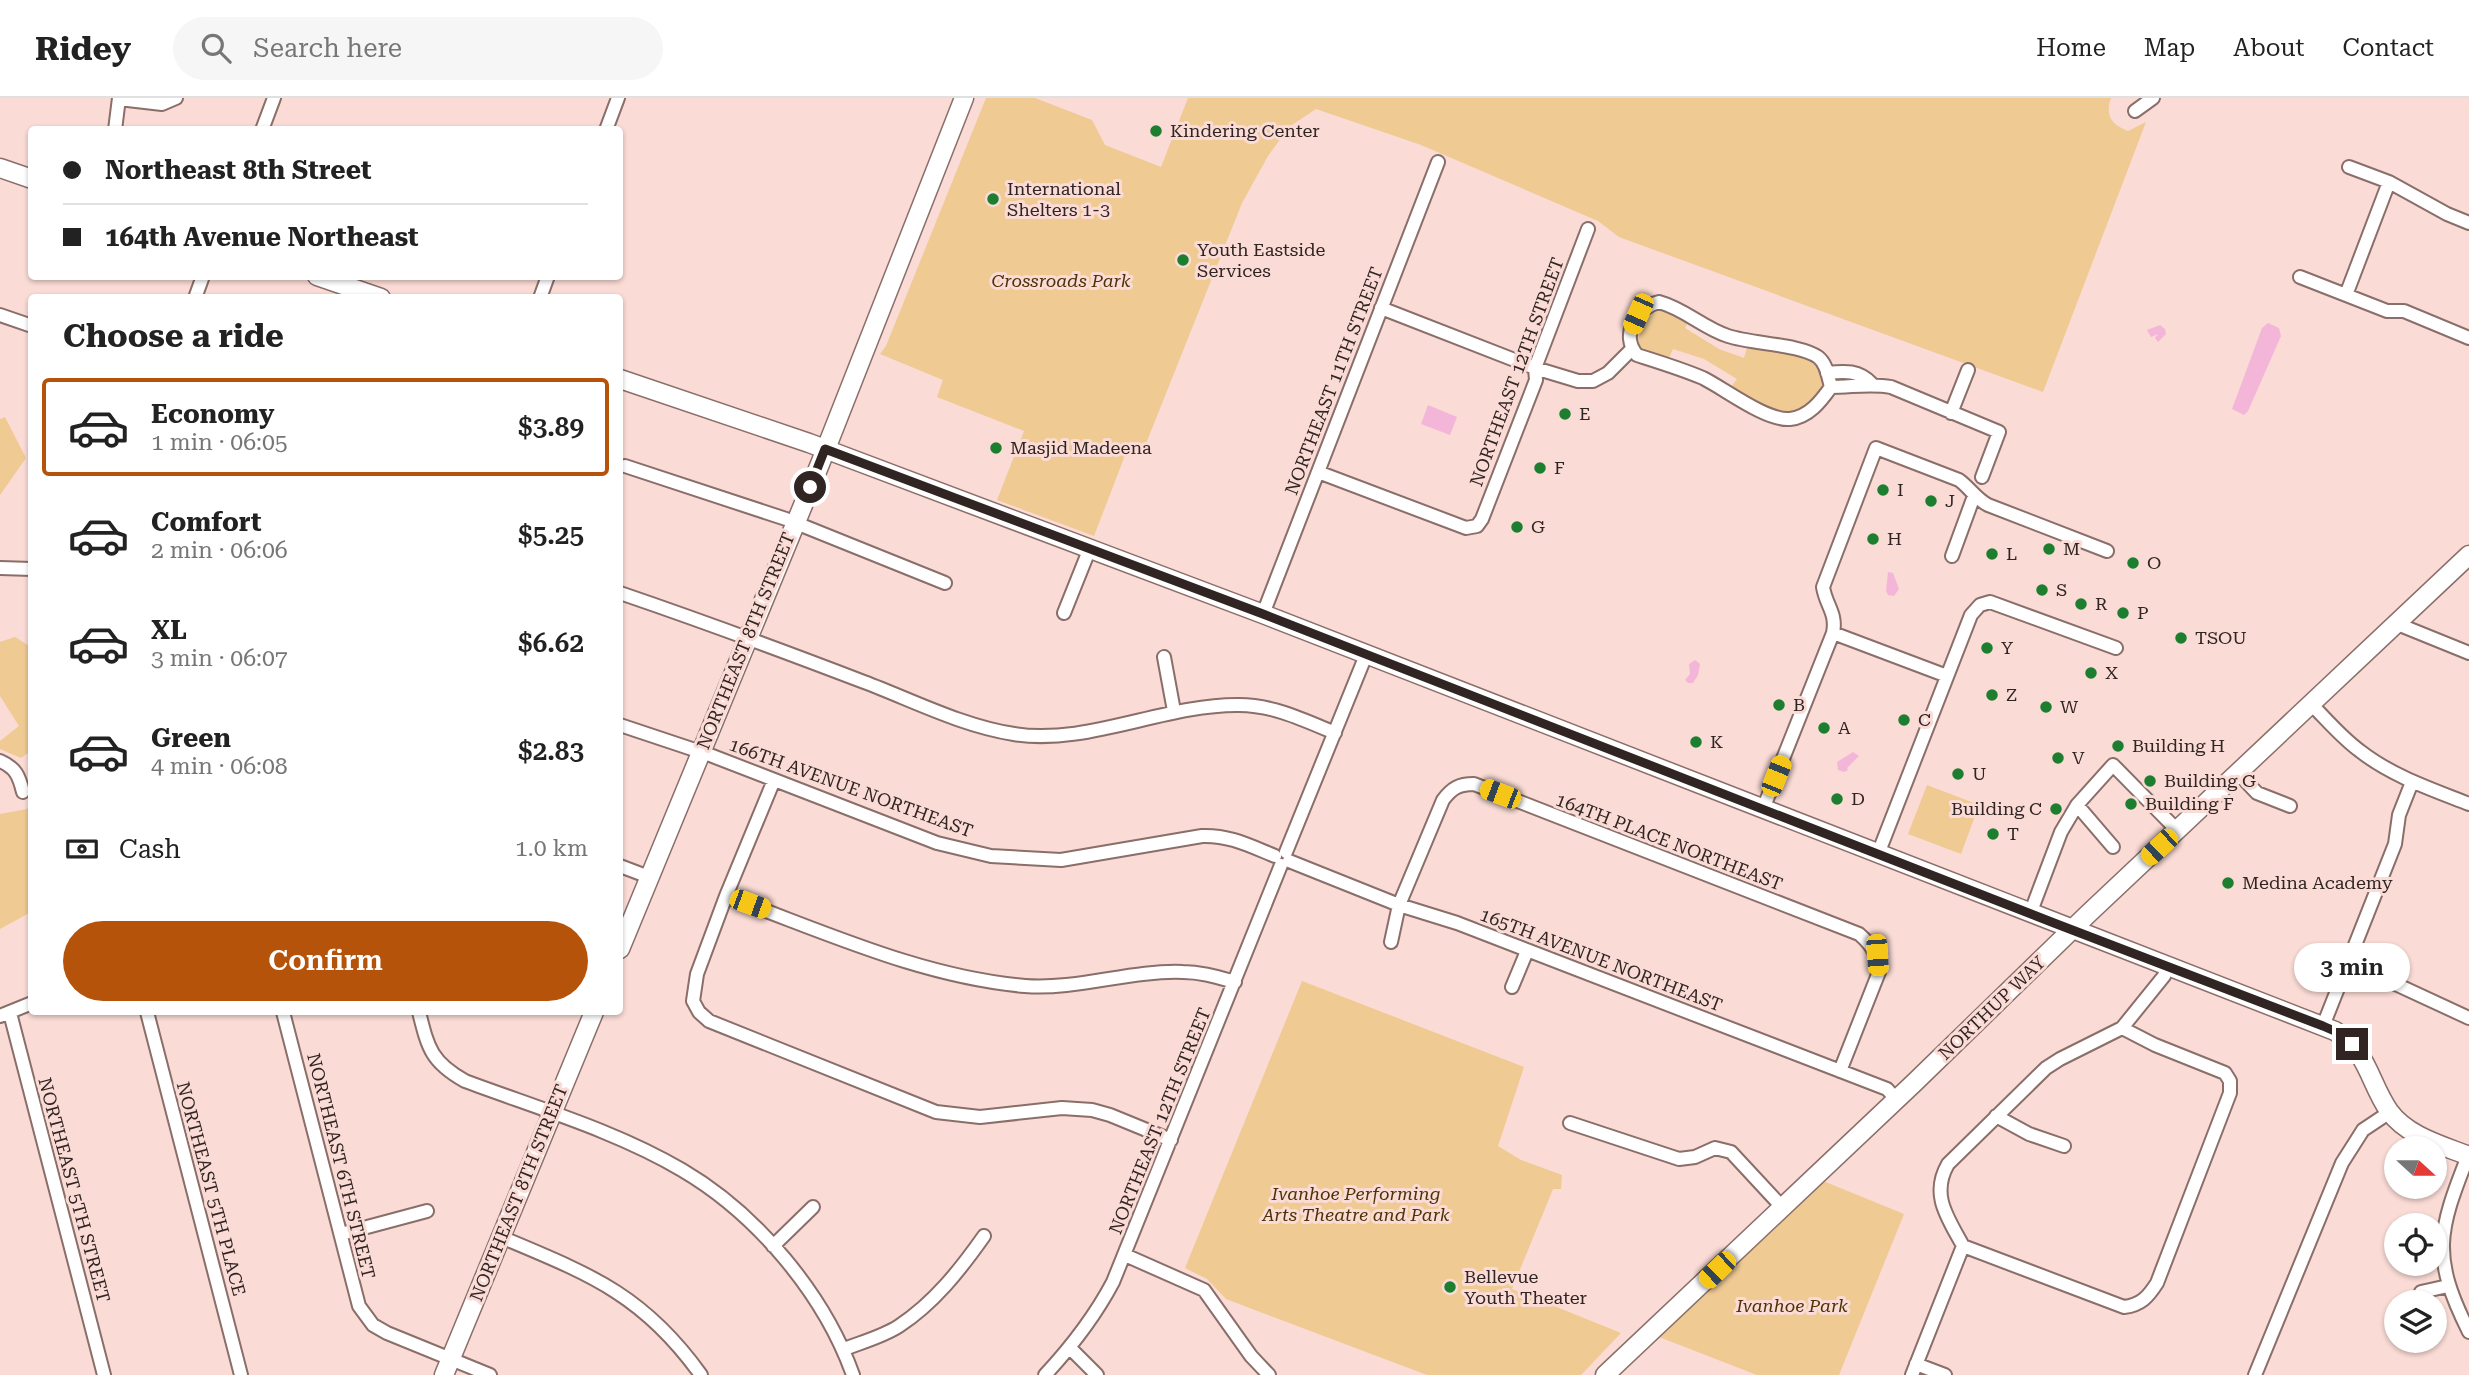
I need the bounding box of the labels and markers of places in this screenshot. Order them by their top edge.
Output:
place label: Kindering Center [1170,120,1320,141]
marker: Kindering Center [1148,123,1164,139]
place label: International Shelters 1-3 [1007,178,1121,220]
marker: International Shelters 1-3 [985,191,1001,207]
place label: Youth Eastside Services [1197,239,1326,281]
marker: Youth Eastside Services [1175,252,1191,268]
place label: E [1579,403,1591,424]
marker: E [1557,406,1573,422]
place label: Masjid Madeena [1010,437,1152,458]
marker: Masjid Madeena [988,440,1004,456]
place label: F [1554,457,1565,478]
marker: F [1532,460,1548,476]
place label: I [1897,479,1904,500]
marker: I [1875,482,1891,498]
place label: J [1945,490,1955,511]
marker: J [1923,493,1939,509]
place label: G [1531,516,1545,537]
marker: G [1509,519,1525,535]
place label: H [1887,528,1902,549]
marker: H [1865,531,1881,547]
place label: M [2063,538,2080,559]
marker: M [2041,541,2057,557]
place label: L [2006,543,2017,564]
marker: L [1984,546,2000,562]
place label: O [2147,552,2161,573]
marker: O [2125,555,2141,571]
place label: S [2056,579,2067,600]
marker: S [2034,582,2050,598]
place label: R [2095,593,2108,614]
marker: R [2073,596,2089,612]
place label: P [2137,602,2149,623]
marker: P [2115,605,2131,621]
place label: TSOU [2195,627,2247,648]
marker: TSOU [2173,630,2189,646]
place label: Y [2001,637,2014,658]
marker: Y [1979,640,1995,656]
place label: X [2105,662,2118,683]
marker: X [2083,665,2099,681]
place label: Z [2006,684,2017,705]
marker: Z [1984,687,2000,703]
place label: B [1793,694,1805,715]
place label: W [2060,696,2079,717]
marker: B [1771,697,1787,713]
marker: W [2038,699,2054,715]
place label: C [1918,709,1931,730]
marker: C [1896,712,1912,728]
place label: A [1838,717,1851,738]
marker: A [1816,720,1832,736]
place label: K [1710,731,1723,752]
marker: K [1688,734,1704,750]
place label: Building H [2132,735,2225,756]
marker: Building H [2110,738,2126,754]
place label: V [2072,747,2085,768]
marker: V [2050,750,2066,766]
place label: U [1972,763,1987,784]
marker: U [1950,766,1966,782]
place label: Building G [2164,770,2256,791]
marker: Building G [2142,773,2158,789]
place label: D [1851,788,1865,809]
marker: D [1829,791,1845,807]
place label: Building F [2145,793,2234,814]
marker: Building F [2123,796,2139,812]
place label: Building C [1951,798,2042,819]
marker: Building C [2048,801,2064,817]
place label: T [2007,823,2019,844]
marker: T [1985,826,2001,842]
place label: Medina Academy [2242,872,2393,893]
marker: Medina Academy [2220,875,2236,891]
place label: Bellevue Youth Theater [1464,1266,1587,1308]
marker: Bellevue Youth Theater [1442,1279,1458,1295]

